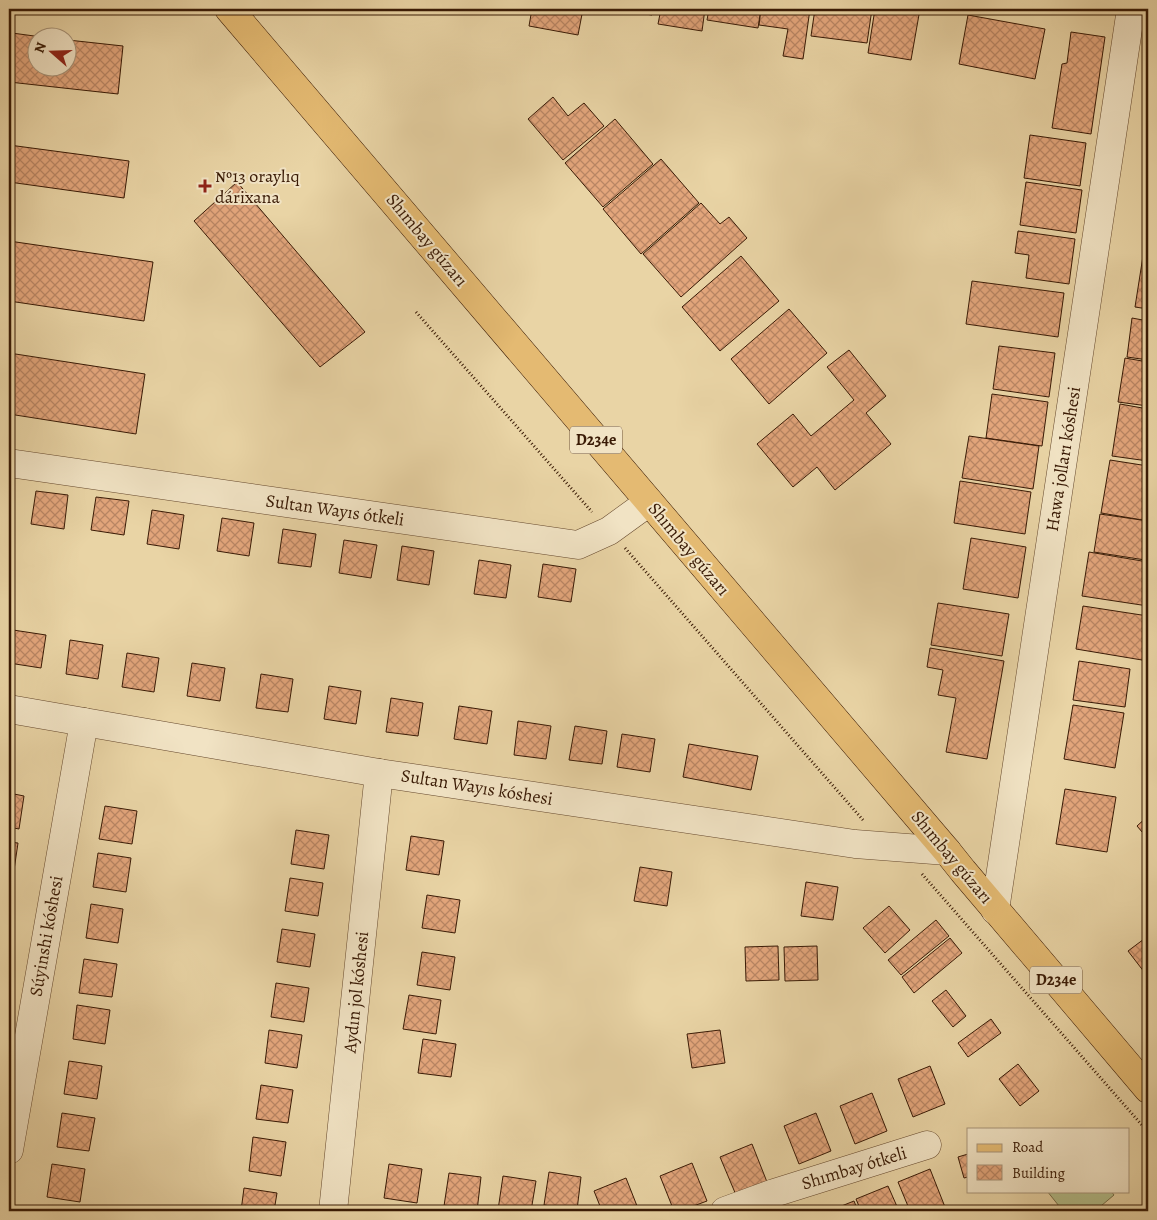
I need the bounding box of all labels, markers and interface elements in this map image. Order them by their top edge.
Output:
north arrow [28,28,78,78]
text: N [30,40,51,56]
place label: №13 oraylıq dárixana [215,164,300,209]
marker: №13 oraylıq dárixana [199,180,211,192]
street label: Shımbay gúzarı [381,188,473,292]
street label: Hawa jolları kóshesi [1040,385,1086,533]
road number: D234e [570,426,622,454]
street label: Sultan Wayıs ótkeli [264,488,406,532]
street label: Shımbay gúzarı [643,497,735,601]
street label: Sultan Wayıs kóshesi [399,763,555,811]
street label: Shımbay gúzarı [906,805,998,909]
street label: Súyinshi kóshesi [24,874,68,998]
street label: Aydın jol kóshesi [338,930,374,1055]
road number: D234e [1030,966,1082,994]
legend [967,1128,1130,1192]
text: Road [1012,1137,1044,1157]
street label: Shımbay ótkeli [798,1141,910,1195]
text: Building [1012,1163,1065,1183]

